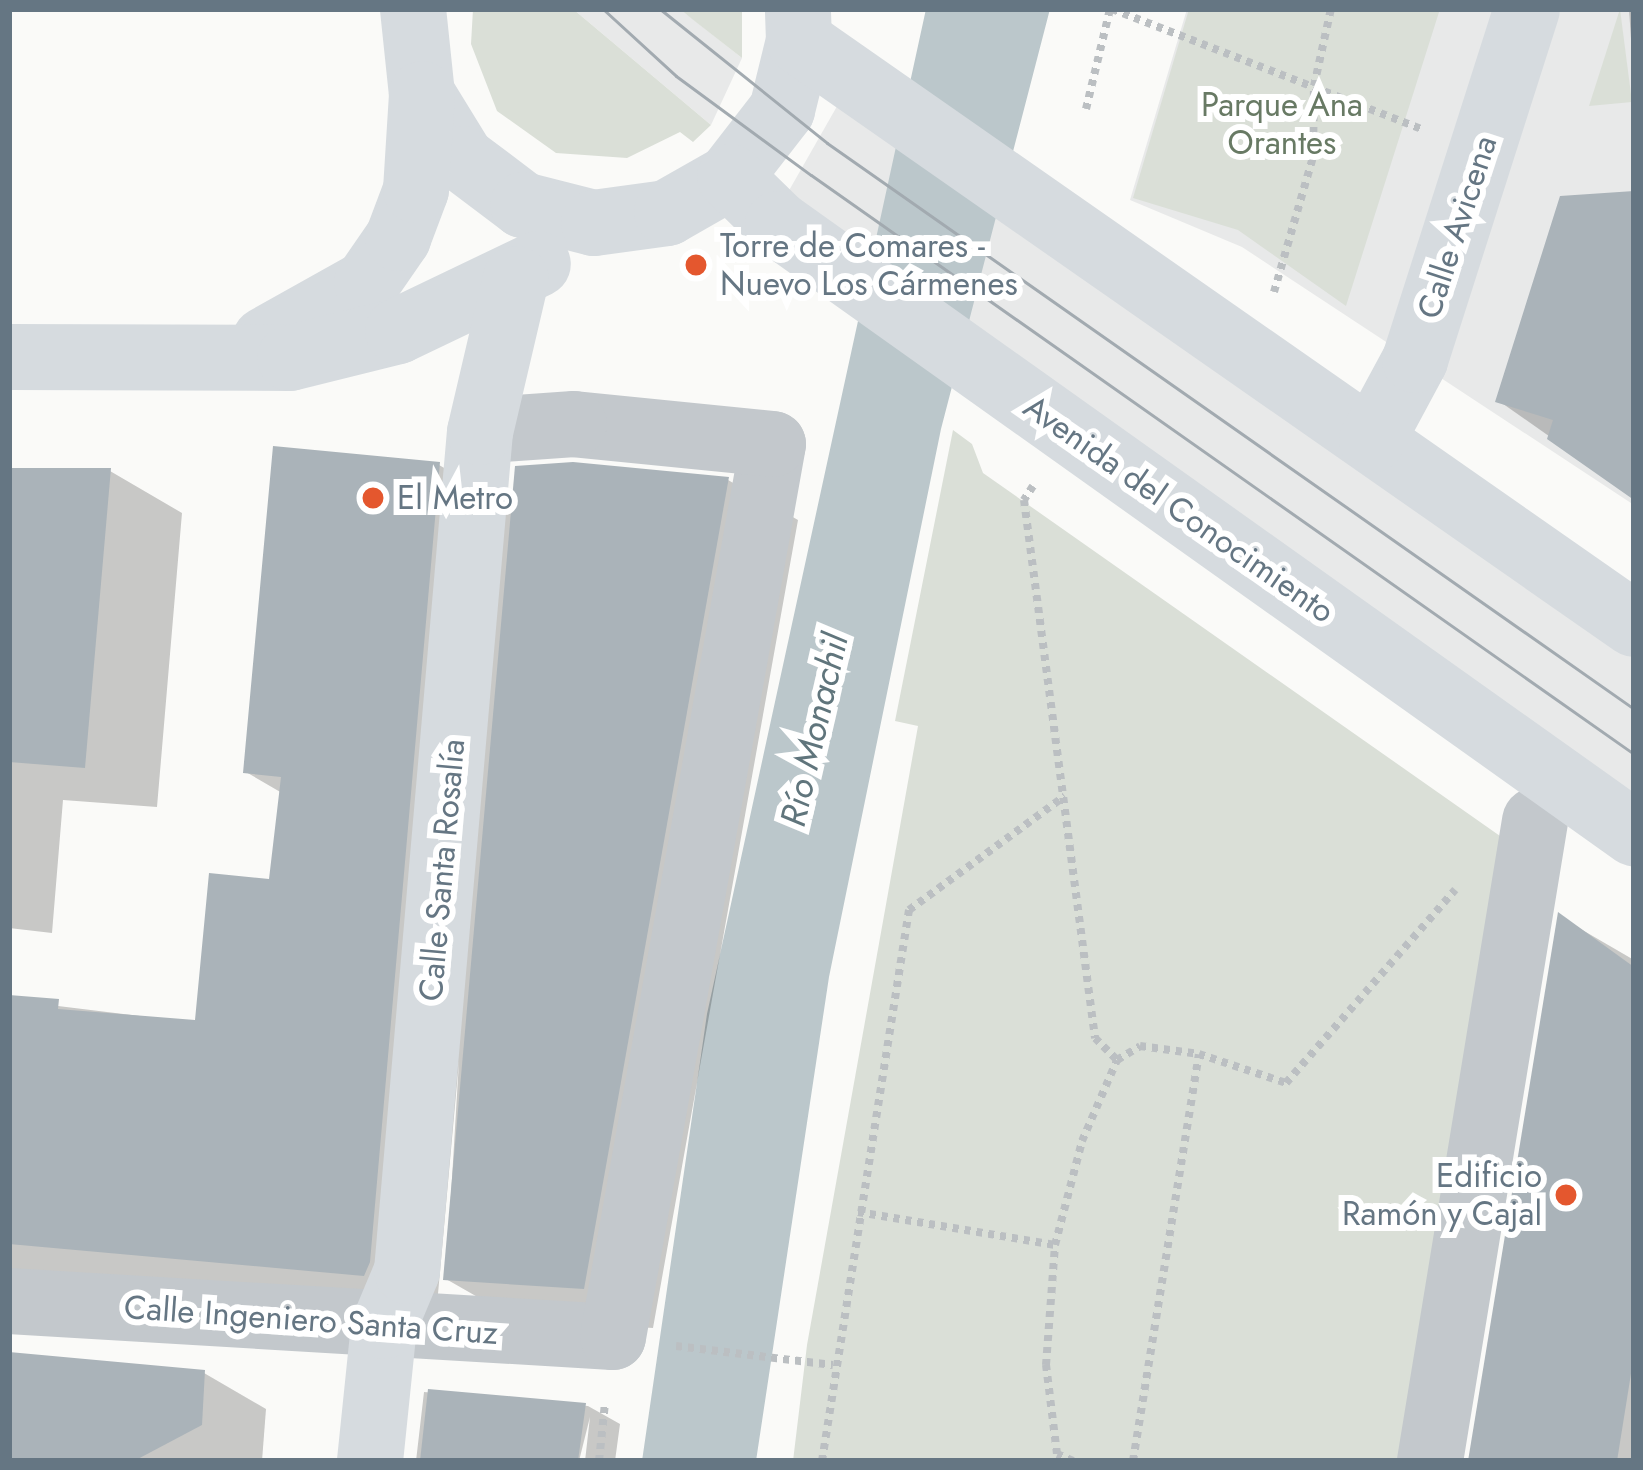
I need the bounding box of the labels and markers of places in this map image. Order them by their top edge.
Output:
place label: Torre de Comares - Nuevo Los Cármenes [720,226,1018,304]
marker: Torre de Comares - Nuevo Los Cármenes [683,252,709,278]
place label: El Metro [397,478,513,518]
marker: El Metro [360,485,386,511]
place label: Edificio Ramón y Cajal [1342,1156,1542,1234]
marker: Edificio Ramón y Cajal [1553,1182,1579,1208]

